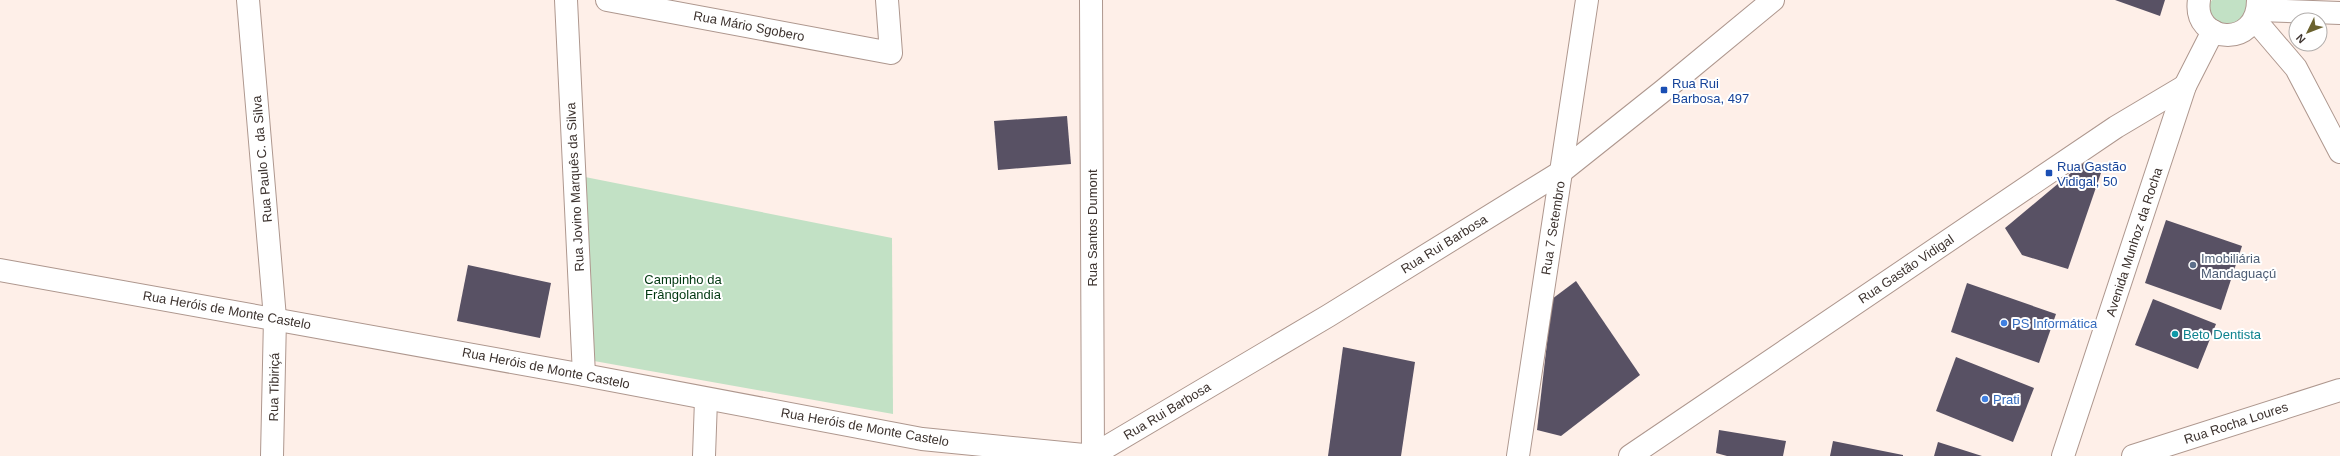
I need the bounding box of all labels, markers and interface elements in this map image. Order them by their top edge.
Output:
street label: Rua Mário Sgobero [692,8,806,44]
north arrow [2288,12,2328,52]
text: N [2294,32,2308,46]
place label: Rua Rui Barbosa, 497 [1672,76,1749,106]
marker: Rua Rui Barbosa, 497 [1659,85,1669,95]
street label: Rua Paulo C. da Silva [249,94,275,223]
street label: Rua Jovino Marquês da Silva [563,101,587,272]
place label: Rua Gastão Vidigal, 50 [2057,159,2126,189]
street label: Avenida Munhoz da Rocha [2103,165,2165,318]
marker: Rua Gastão Vidigal, 50 [2044,168,2054,178]
street label: Rua Santos Dumont [1085,169,1100,287]
street label: Rua 7 Setembro [1538,180,1568,276]
street label: Rua Rui Barbosa [1398,211,1491,277]
street label: Rua Gastão Vidigal [1855,231,1957,306]
place label: Imobiliária Mandaguaçú [2201,251,2276,281]
marker: Imobiliária Mandaguaçú [2188,260,2198,270]
park label: Campinho da Frângolandia [644,272,722,302]
street label: Rua Heróis de Monte Castelo [142,288,312,332]
place label: PS Informática [2012,316,2098,331]
marker: PS Informática [1999,318,2009,328]
place label: Beto Dentista [2183,327,2262,342]
marker: Beto Dentista [2170,329,2180,339]
street label: Rua Heróis de Monte Castelo [461,344,631,392]
street label: Rua Tibiriçá [266,352,282,421]
street label: Rua Rui Barbosa [1121,379,1214,443]
place label: Prati [1993,392,2020,407]
marker: Prati [1980,394,1990,404]
street label: Rua Rocha Loures [2182,399,2290,447]
street label: Rua Heróis de Monte Castelo [780,405,950,449]

